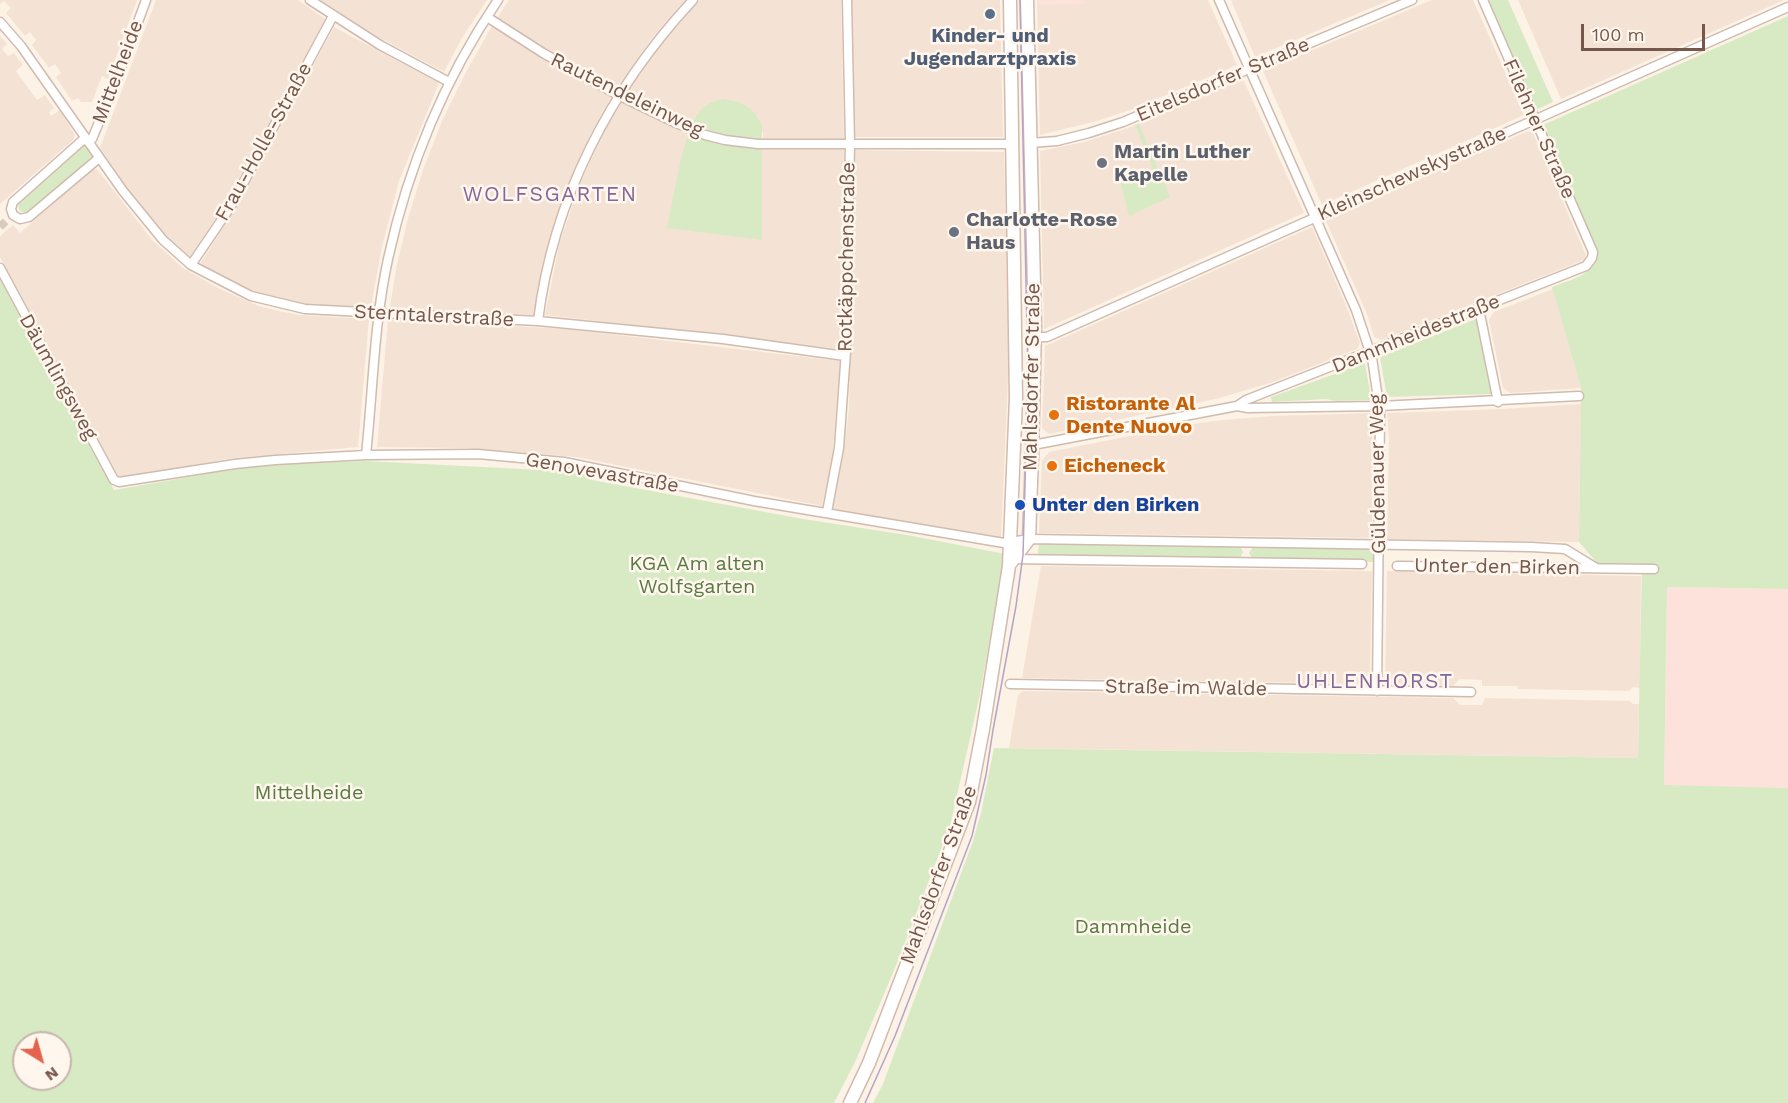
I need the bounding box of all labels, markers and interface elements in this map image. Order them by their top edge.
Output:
marker: Kinder- und Jugendarztpraxis [983,7,997,21]
scale bar [1584,12,1708,50]
street label: Mittelheide [87,17,149,127]
place label: Kinder- und Jugendarztpraxis [904,24,1076,71]
text: 100 m [1592,24,1645,45]
street label: Eitelsdorfer Straße [1133,33,1313,127]
street label: Rautendeleinweg [547,48,707,142]
street label: Filehner Straße [1497,55,1581,203]
street label: Frau-Holle-Straße [210,59,318,225]
street label: Kleinschewskystraße [1314,121,1510,227]
place label: Martin Luther Kapelle [1114,140,1251,187]
marker: Martin Luther Kapelle [1095,156,1109,170]
street label: Rotkäppchenstraße [833,162,861,352]
district label: WOLFSGARTEN [462,182,638,208]
place label: Charlotte-Rose Haus [966,208,1117,255]
marker: Charlotte-Rose Haus [947,225,961,239]
street label: Mahlsdorfer Straße [1018,283,1046,471]
street label: Dammheidestraße [1328,289,1504,379]
street label: Sterntalerstraße [353,300,515,332]
street label: Däumlingsweg [14,310,102,444]
place label: Ristorante Al Dente Nuovo [1066,392,1195,439]
street label: Güldenauer Weg [1365,394,1391,554]
marker: Ristorante Al Dente Nuovo [1047,408,1061,422]
street label: Genovevastraße [523,448,681,498]
place label: Eicheneck [1064,454,1166,478]
marker: Eicheneck [1045,459,1059,473]
place label: Unter den Birken [1032,493,1199,517]
marker: Unter den Birken [1013,498,1027,512]
park label: KGA Am alten Wolfsgarten [629,552,765,599]
street label: Unter den Birken [1414,554,1580,580]
district label: UHLENHORST [1296,669,1454,695]
street label: Straße im Walde [1105,675,1267,701]
park label: Mittelheide [255,781,363,805]
street label: Mahlsdorfer Straße [896,782,982,968]
park label: Dammheide [1074,915,1192,939]
north arrow [12,1031,72,1091]
text: N [41,1063,62,1085]

